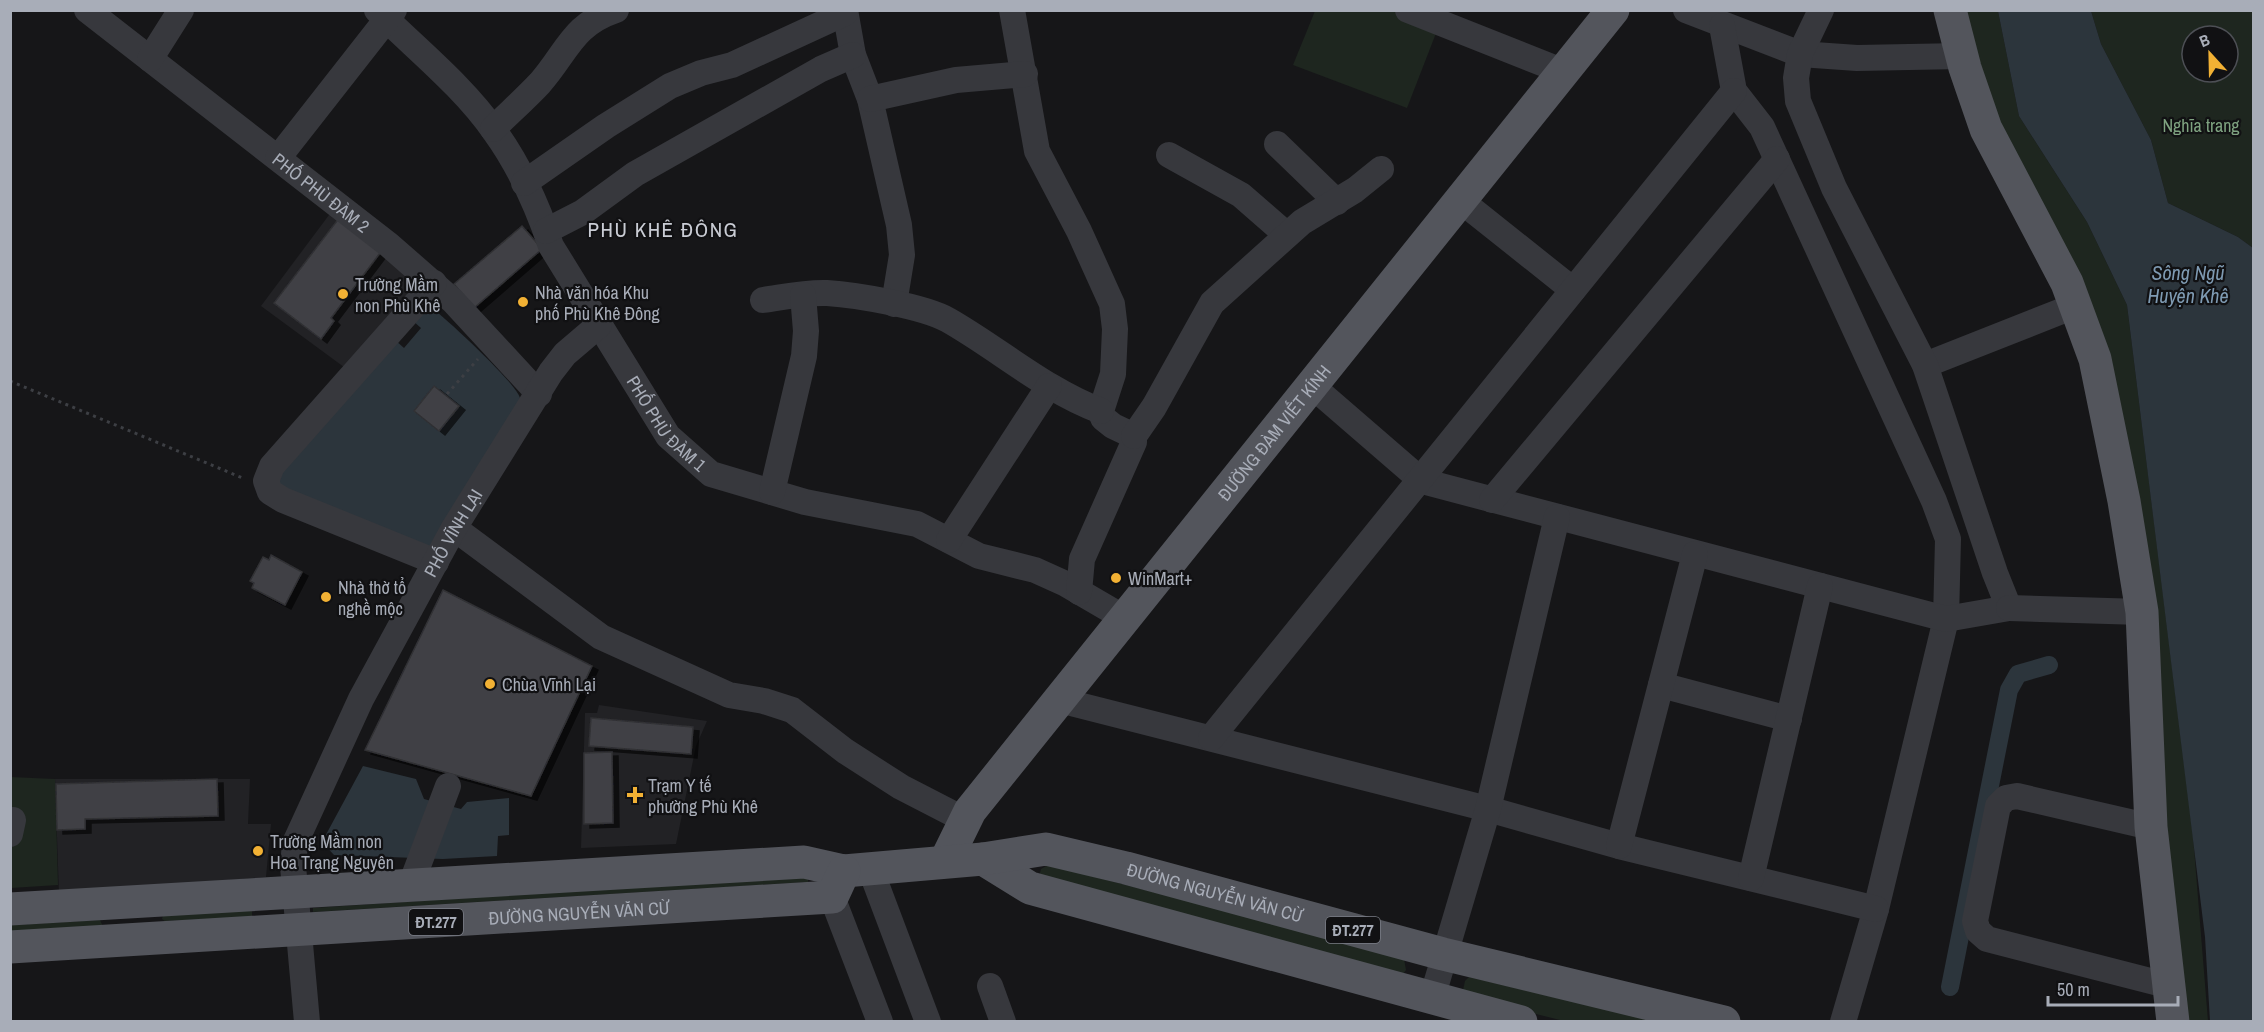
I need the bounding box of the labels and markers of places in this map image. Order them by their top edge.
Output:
place label: Trường Mầm non Phù Khê [355,272,440,318]
place label: Nhà văn hóa Khu phố Phù Khê Đông [535,280,661,326]
marker: Trường Mầm non Phù Khê [336,287,350,301]
marker: Nhà văn hóa Khu phố Phù Khê Đông [516,295,530,309]
place label: WinMart+ [1128,566,1192,591]
marker: WinMart+ [1109,571,1123,585]
place label: Nhà thờ tổ nghề mộc [338,575,406,621]
marker: Nhà thờ tổ nghề mộc [319,590,333,604]
place label: Chùa Vĩnh Lại [502,672,596,697]
marker: Chùa Vĩnh Lại [483,677,497,691]
place label: Trạm Y tế phường Phù Khê [648,773,758,819]
marker: Trạm Y tế phường Phù Khê [626,786,644,804]
place label: Trường Mầm non Hoa Trạng Nguyên [270,829,394,875]
marker: Trường Mầm non Hoa Trạng Nguyên [251,844,265,858]

